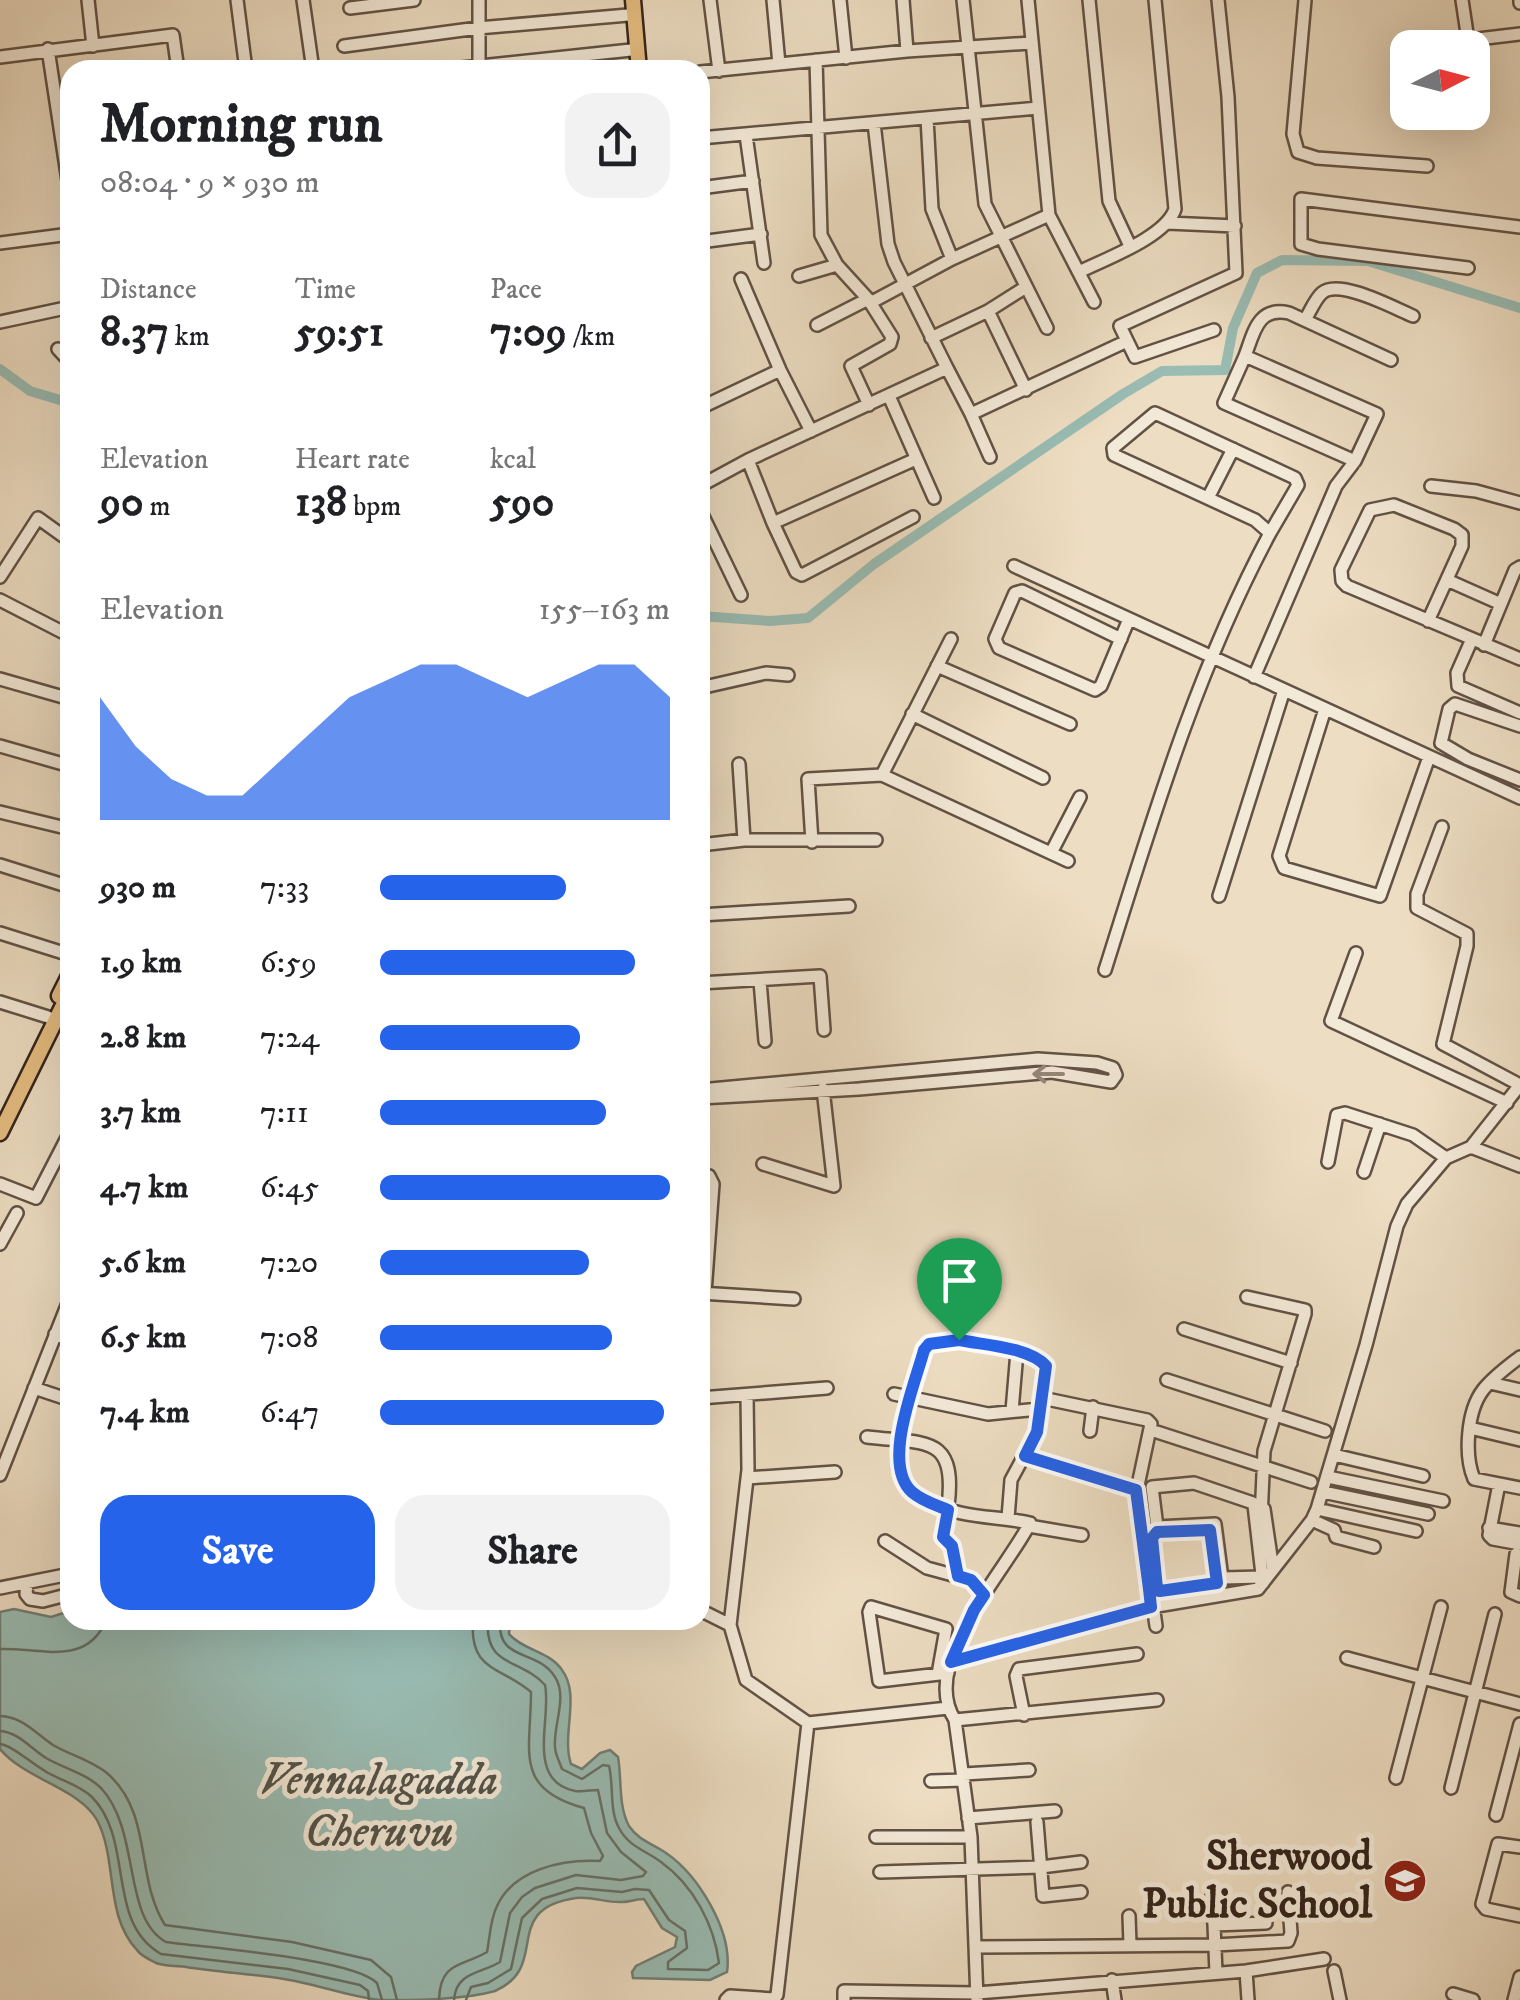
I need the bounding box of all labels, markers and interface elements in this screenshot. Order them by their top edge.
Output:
north arrow [1390,30,1490,130]
map controls [1390,30,1490,130]
text: Morning run [100,91,382,160]
button: share [565,93,670,198]
text: 08:04 · 9 × 930 m [100,163,320,203]
text: Distance [100,272,196,307]
text: Time [295,272,356,307]
text: Pace [490,272,542,307]
text: 8.37 [100,307,169,359]
text: 59:51 [295,307,384,359]
text: 7:09 [490,307,567,359]
text: km [169,319,210,354]
text: /km [567,319,615,354]
text: Elevation [100,442,208,477]
text: Heart rate [295,442,410,477]
text: kcal [490,442,536,477]
text: 90 [100,477,144,529]
text: 138 [295,477,347,529]
text: 590 [490,477,554,529]
text: m [144,489,171,524]
text: bpm [347,489,401,524]
text: Elevation [100,590,224,630]
text: 155–163 m [539,590,670,630]
text: 930 m [100,868,176,908]
text: 7:33 [260,868,309,908]
text: 1.9 km [100,943,182,983]
text: 6:59 [260,943,317,983]
text: 2.8 km [100,1018,187,1058]
text: 7:24 [260,1018,319,1058]
one-way arrow [1033,1064,1066,1084]
text: 3.7 km [100,1093,181,1133]
text: 7:11 [260,1093,309,1133]
text: 4.7 km [100,1168,188,1208]
text: 6:45 [260,1168,319,1208]
pin [917,1238,1002,1341]
text: 5.6 km [100,1243,186,1283]
text: 7:20 [260,1243,318,1283]
icon: arrive [932,1253,987,1308]
text: 6.5 km [100,1318,187,1358]
text: 7:08 [260,1318,318,1358]
text: 7.4 km [100,1393,190,1433]
text: 6:47 [260,1393,319,1433]
button: Save [100,1495,375,1610]
button: Share [395,1495,670,1610]
water label: Vennalagadda Cheruvu [260,1753,498,1861]
place label: Sherwood Public School [1142,1831,1373,1931]
school or university icon: Sherwood Public School [1382,1858,1428,1904]

